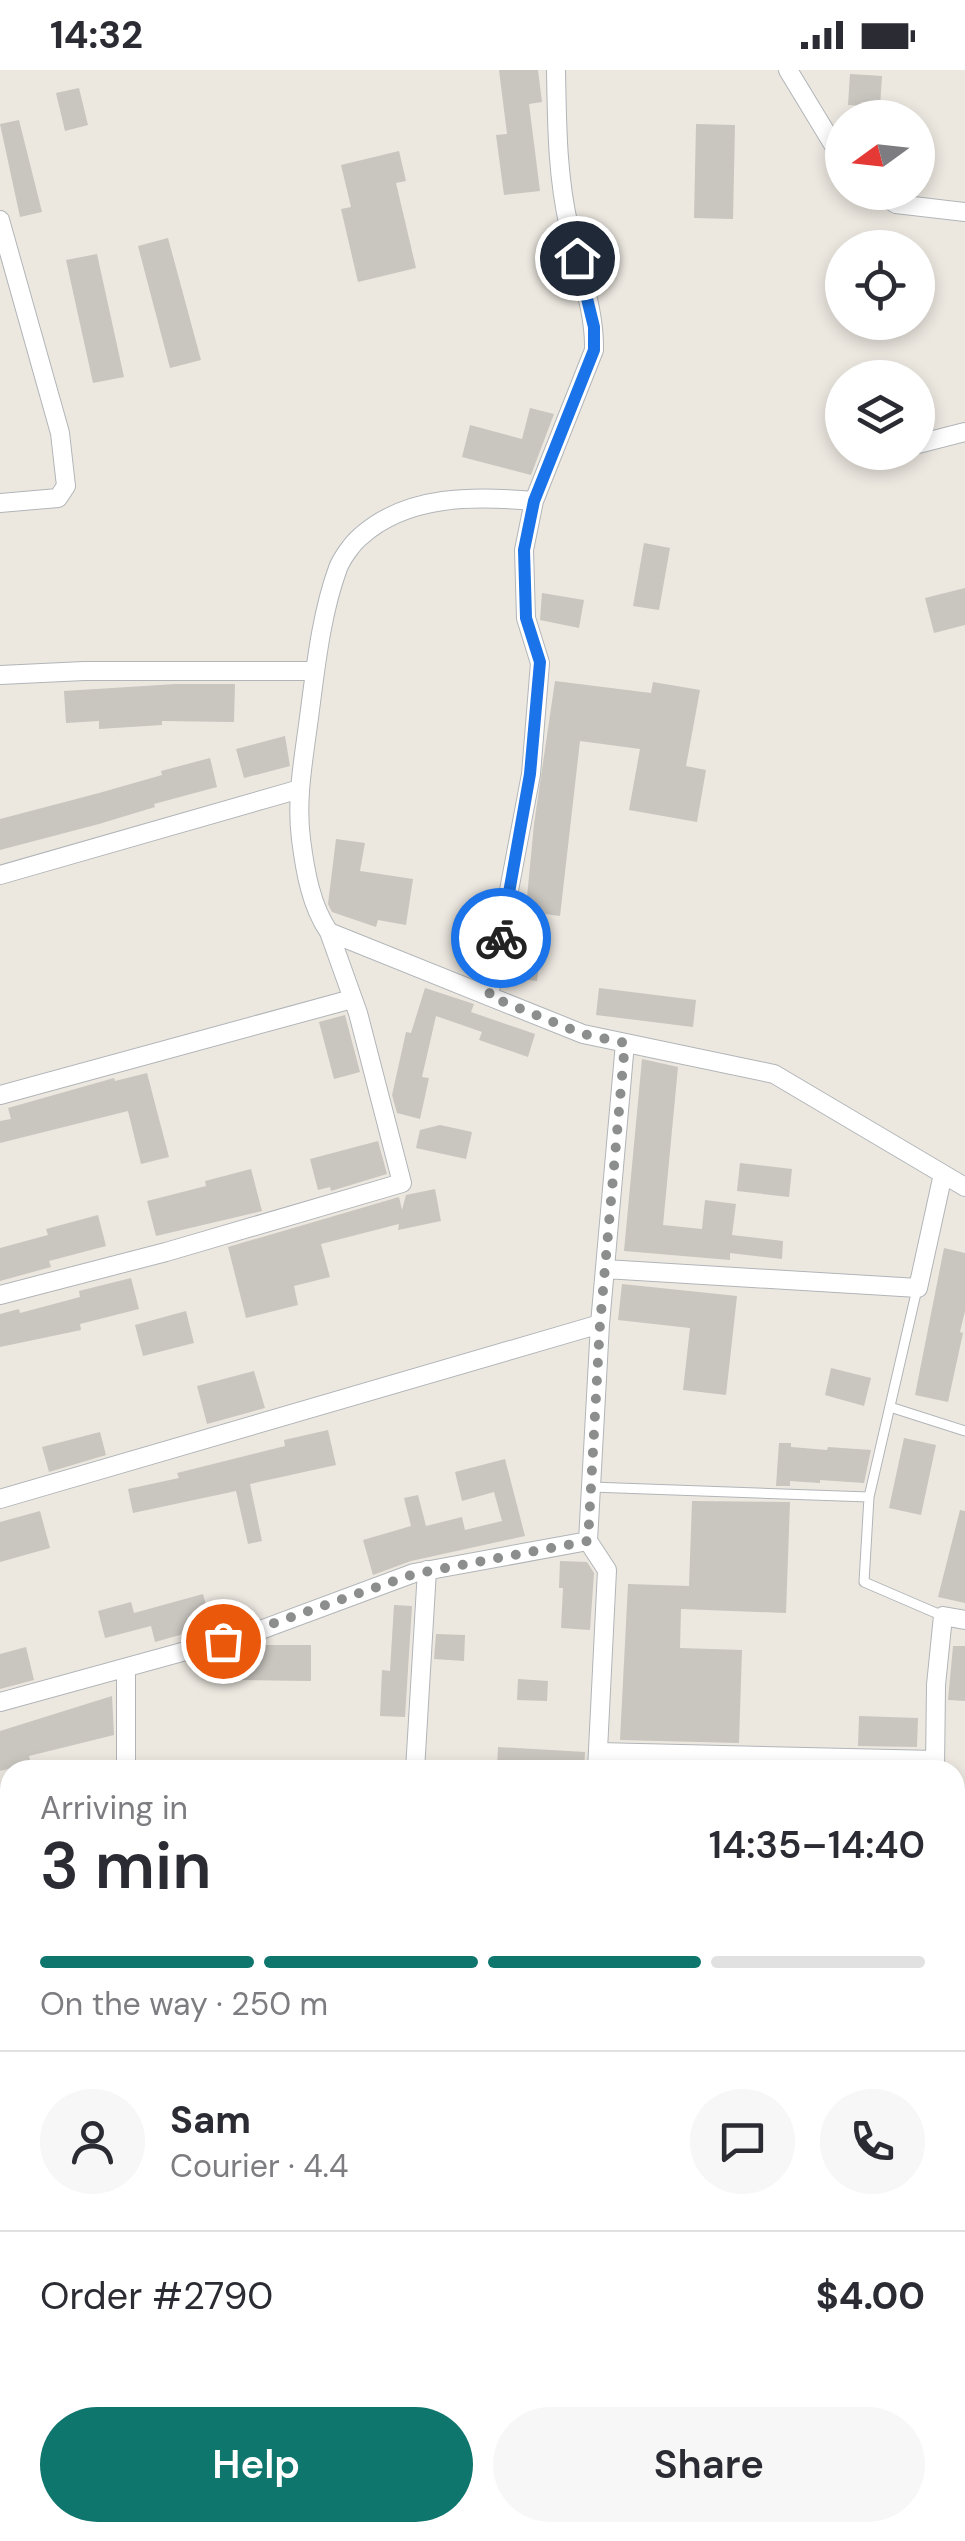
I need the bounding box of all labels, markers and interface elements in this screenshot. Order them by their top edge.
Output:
text: 14:32 [50,10,143,60]
north arrow [825,100,935,210]
map controls [825,100,935,470]
pin [535,216,620,301]
button: locate [825,230,935,340]
icon: home [550,231,605,286]
button: layers [825,360,935,470]
courier [451,888,551,988]
icon: bike [474,911,529,966]
pin [181,1599,266,1684]
icon: bag [196,1614,251,1669]
text: Arriving in [40,1787,188,1829]
text: 14:35–14:40 [709,1820,925,1870]
text: 3 min [40,1824,211,1908]
text: On the way · 250 m [40,1983,328,2025]
button: person [40,2089,145,2194]
button: chat [690,2089,795,2194]
button: phone [820,2089,925,2194]
text: Sam [170,2095,251,2145]
text: Courier · 4.4 [170,2145,348,2187]
text: Order #2790 [40,2271,273,2321]
text: $4.00 [816,2271,925,2321]
button: Help [40,2407,473,2522]
button: Share [493,2407,925,2522]

